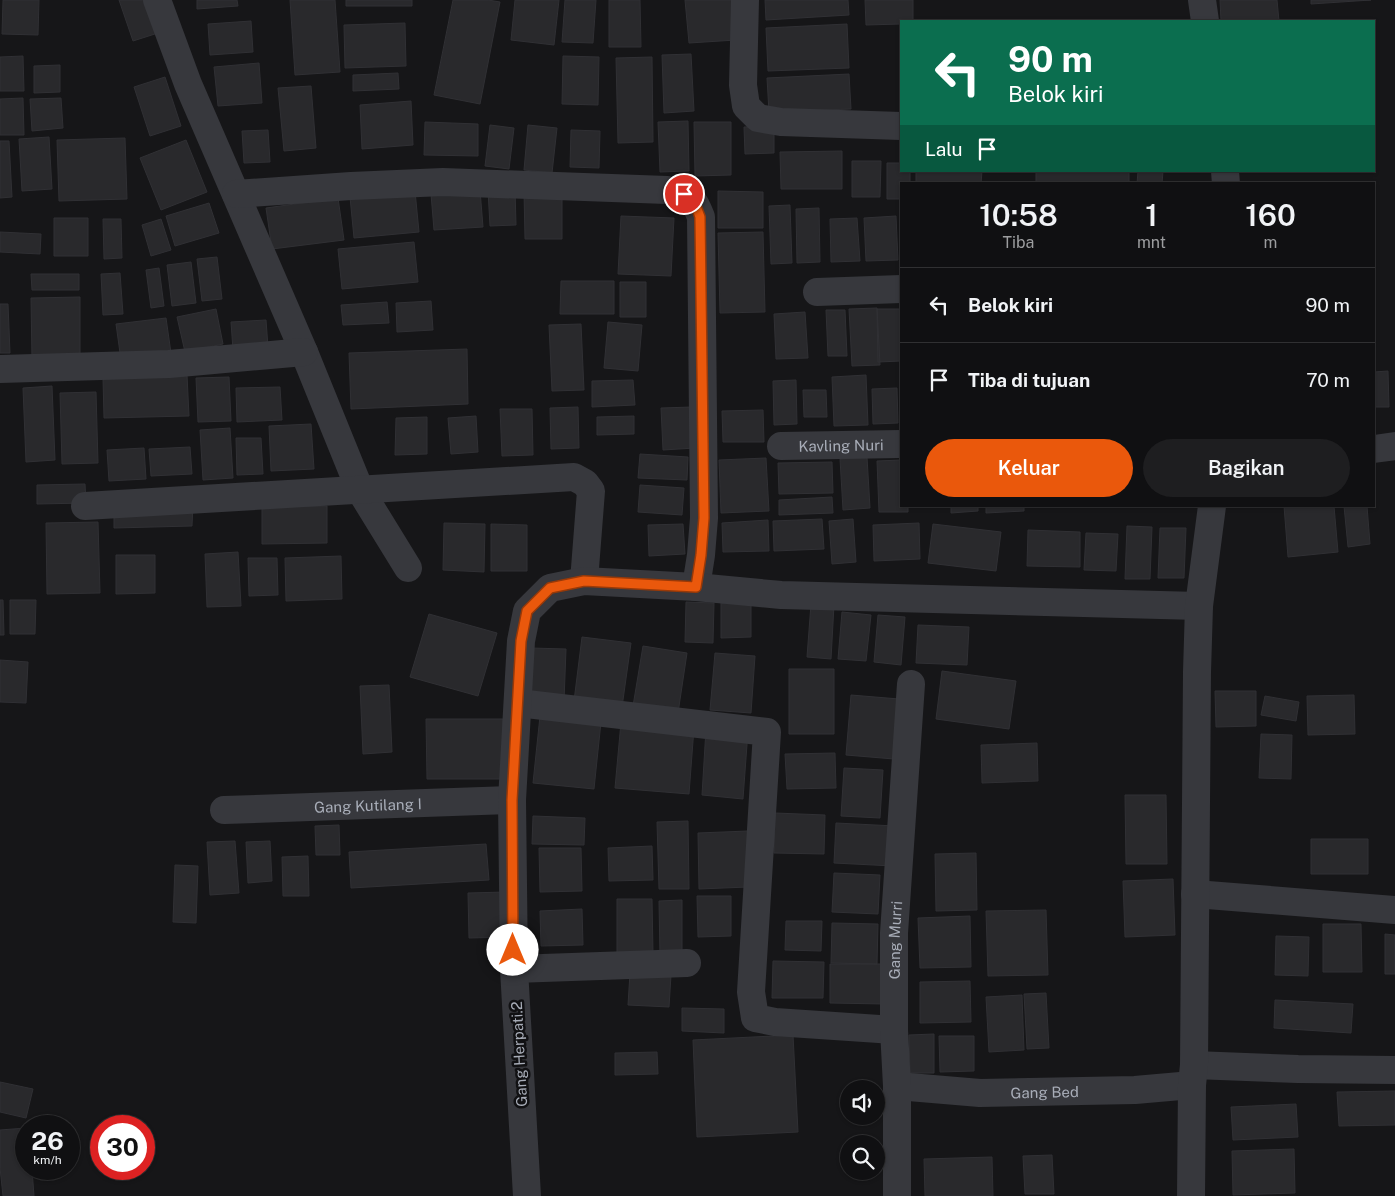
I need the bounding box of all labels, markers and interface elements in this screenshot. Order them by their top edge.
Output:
text: 90 m [1008,39,1093,80]
icon: left [925,40,990,105]
text: Belok kiri [1008,81,1104,107]
icon: arrive [973,135,1001,163]
text: Lalu [925,138,963,160]
pin [663,173,705,215]
icon: arrive [670,180,698,208]
text: 10:58 [979,197,1058,233]
text: 1 [1145,197,1158,233]
text: 160 [1245,197,1296,233]
text: Tiba [1003,233,1034,252]
text: mnt [1137,233,1166,252]
text: m [1264,233,1277,252]
icon: left [925,291,953,319]
text: Belok kiri [968,294,1053,316]
text: 90 m [1306,294,1350,316]
icon: arrive [925,366,953,394]
text: Tiba di tujuan [968,369,1090,391]
text: 70 m [1306,369,1350,391]
street label: Kavling Nuri [798,436,884,454]
button: Keluar [925,439,1133,497]
button: Bagikan [1143,439,1350,497]
street label: Gang Kutilang I [314,795,422,815]
street label: Gang Murri [885,900,905,979]
position arrow [486,923,538,975]
street label: Gang Herpati.2 [508,1001,530,1107]
map controls [840,1080,885,1180]
button: sound [840,1080,885,1125]
street label: Gang Bed [1010,1083,1079,1101]
speed limit sign: 30 [90,1115,155,1180]
text: 26 [31,1126,64,1156]
button: search [840,1135,885,1180]
text: km/h [33,1153,62,1167]

